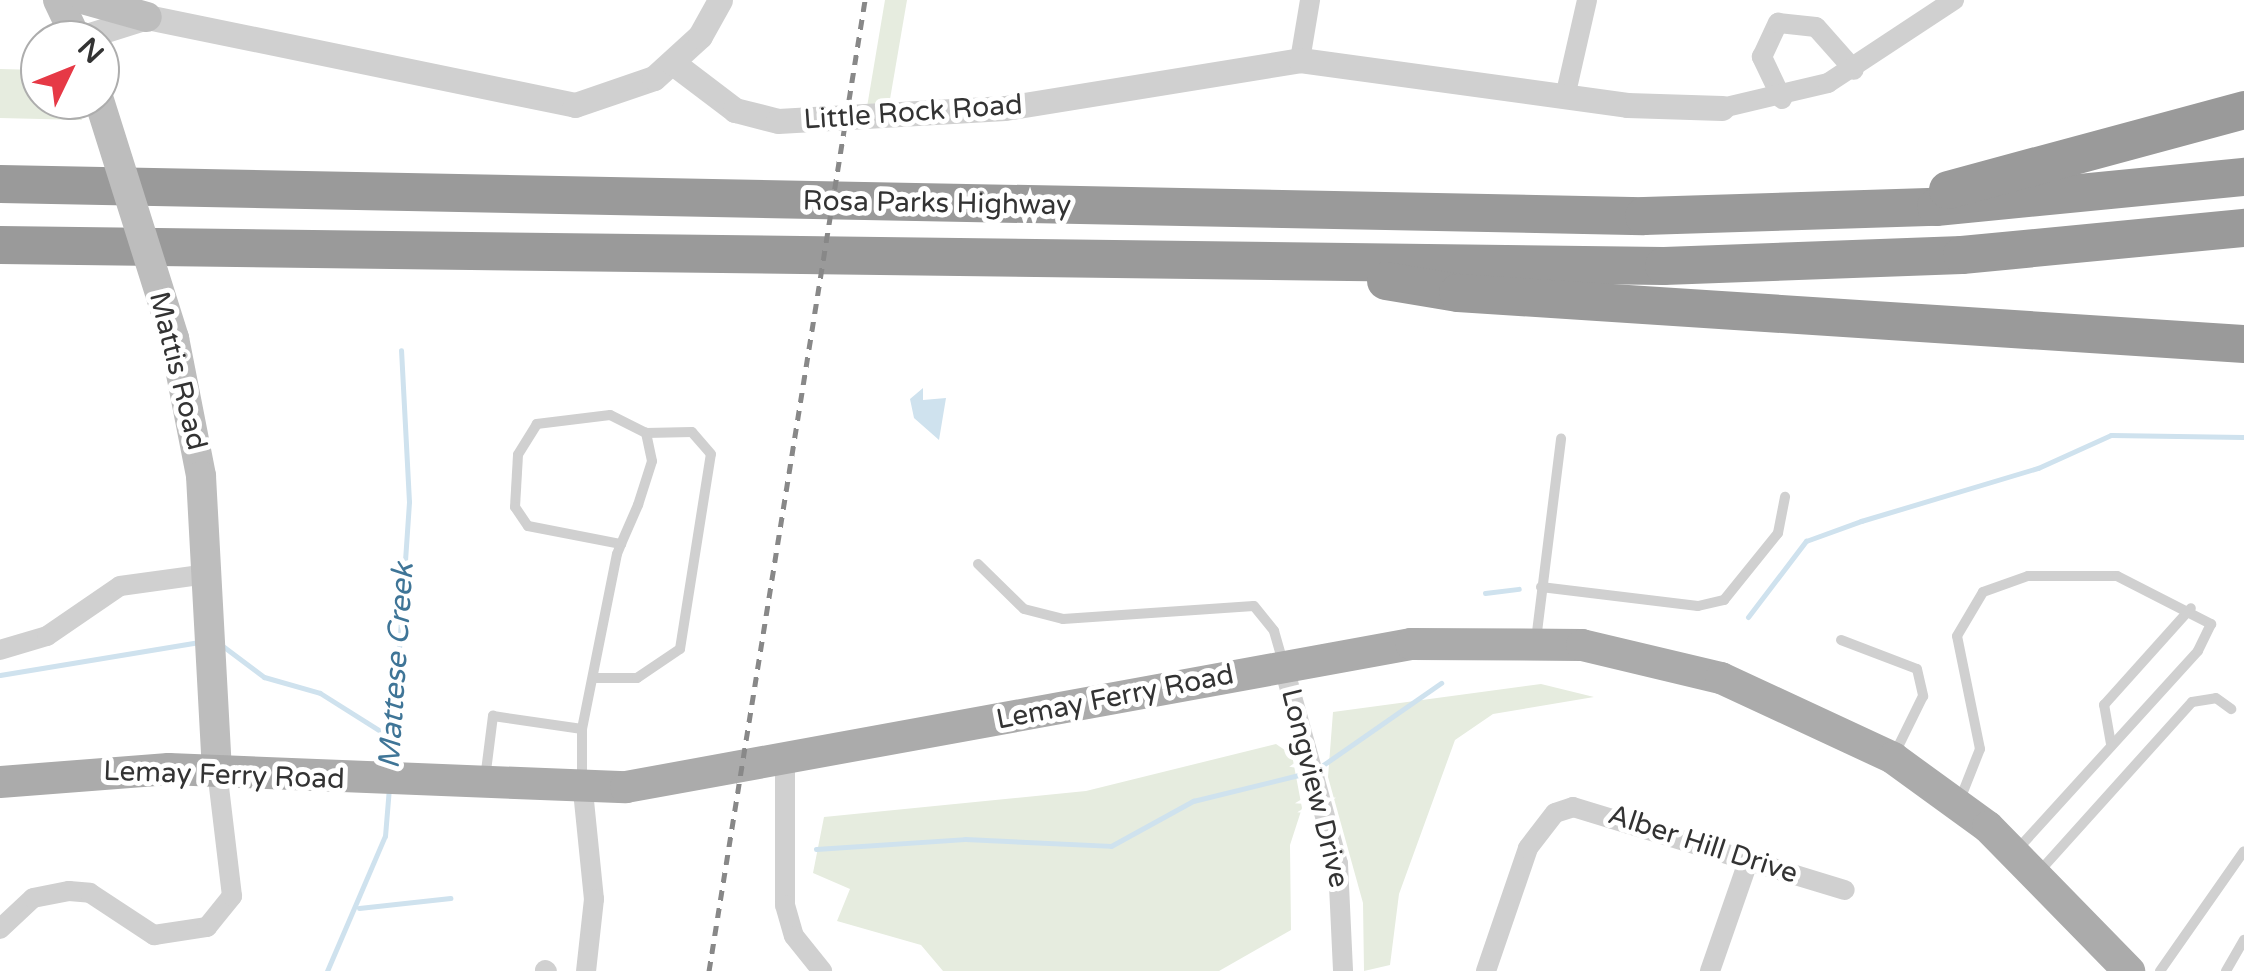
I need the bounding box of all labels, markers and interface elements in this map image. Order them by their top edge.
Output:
north arrow [20,20,120,120]
text: N [70,31,111,71]
street label: Little Rock Road [802,88,1024,136]
street label: Rosa Parks Highway [802,184,1072,222]
street label: Mattis Road [142,288,214,454]
water label: Mattese Creek [372,562,422,770]
street label: Lemay Ferry Road [993,657,1237,737]
street label: Longview Drive [1274,685,1356,891]
street label: Lemay Ferry Road [103,754,345,796]
street label: Alber Hill Drive [1604,798,1802,890]

